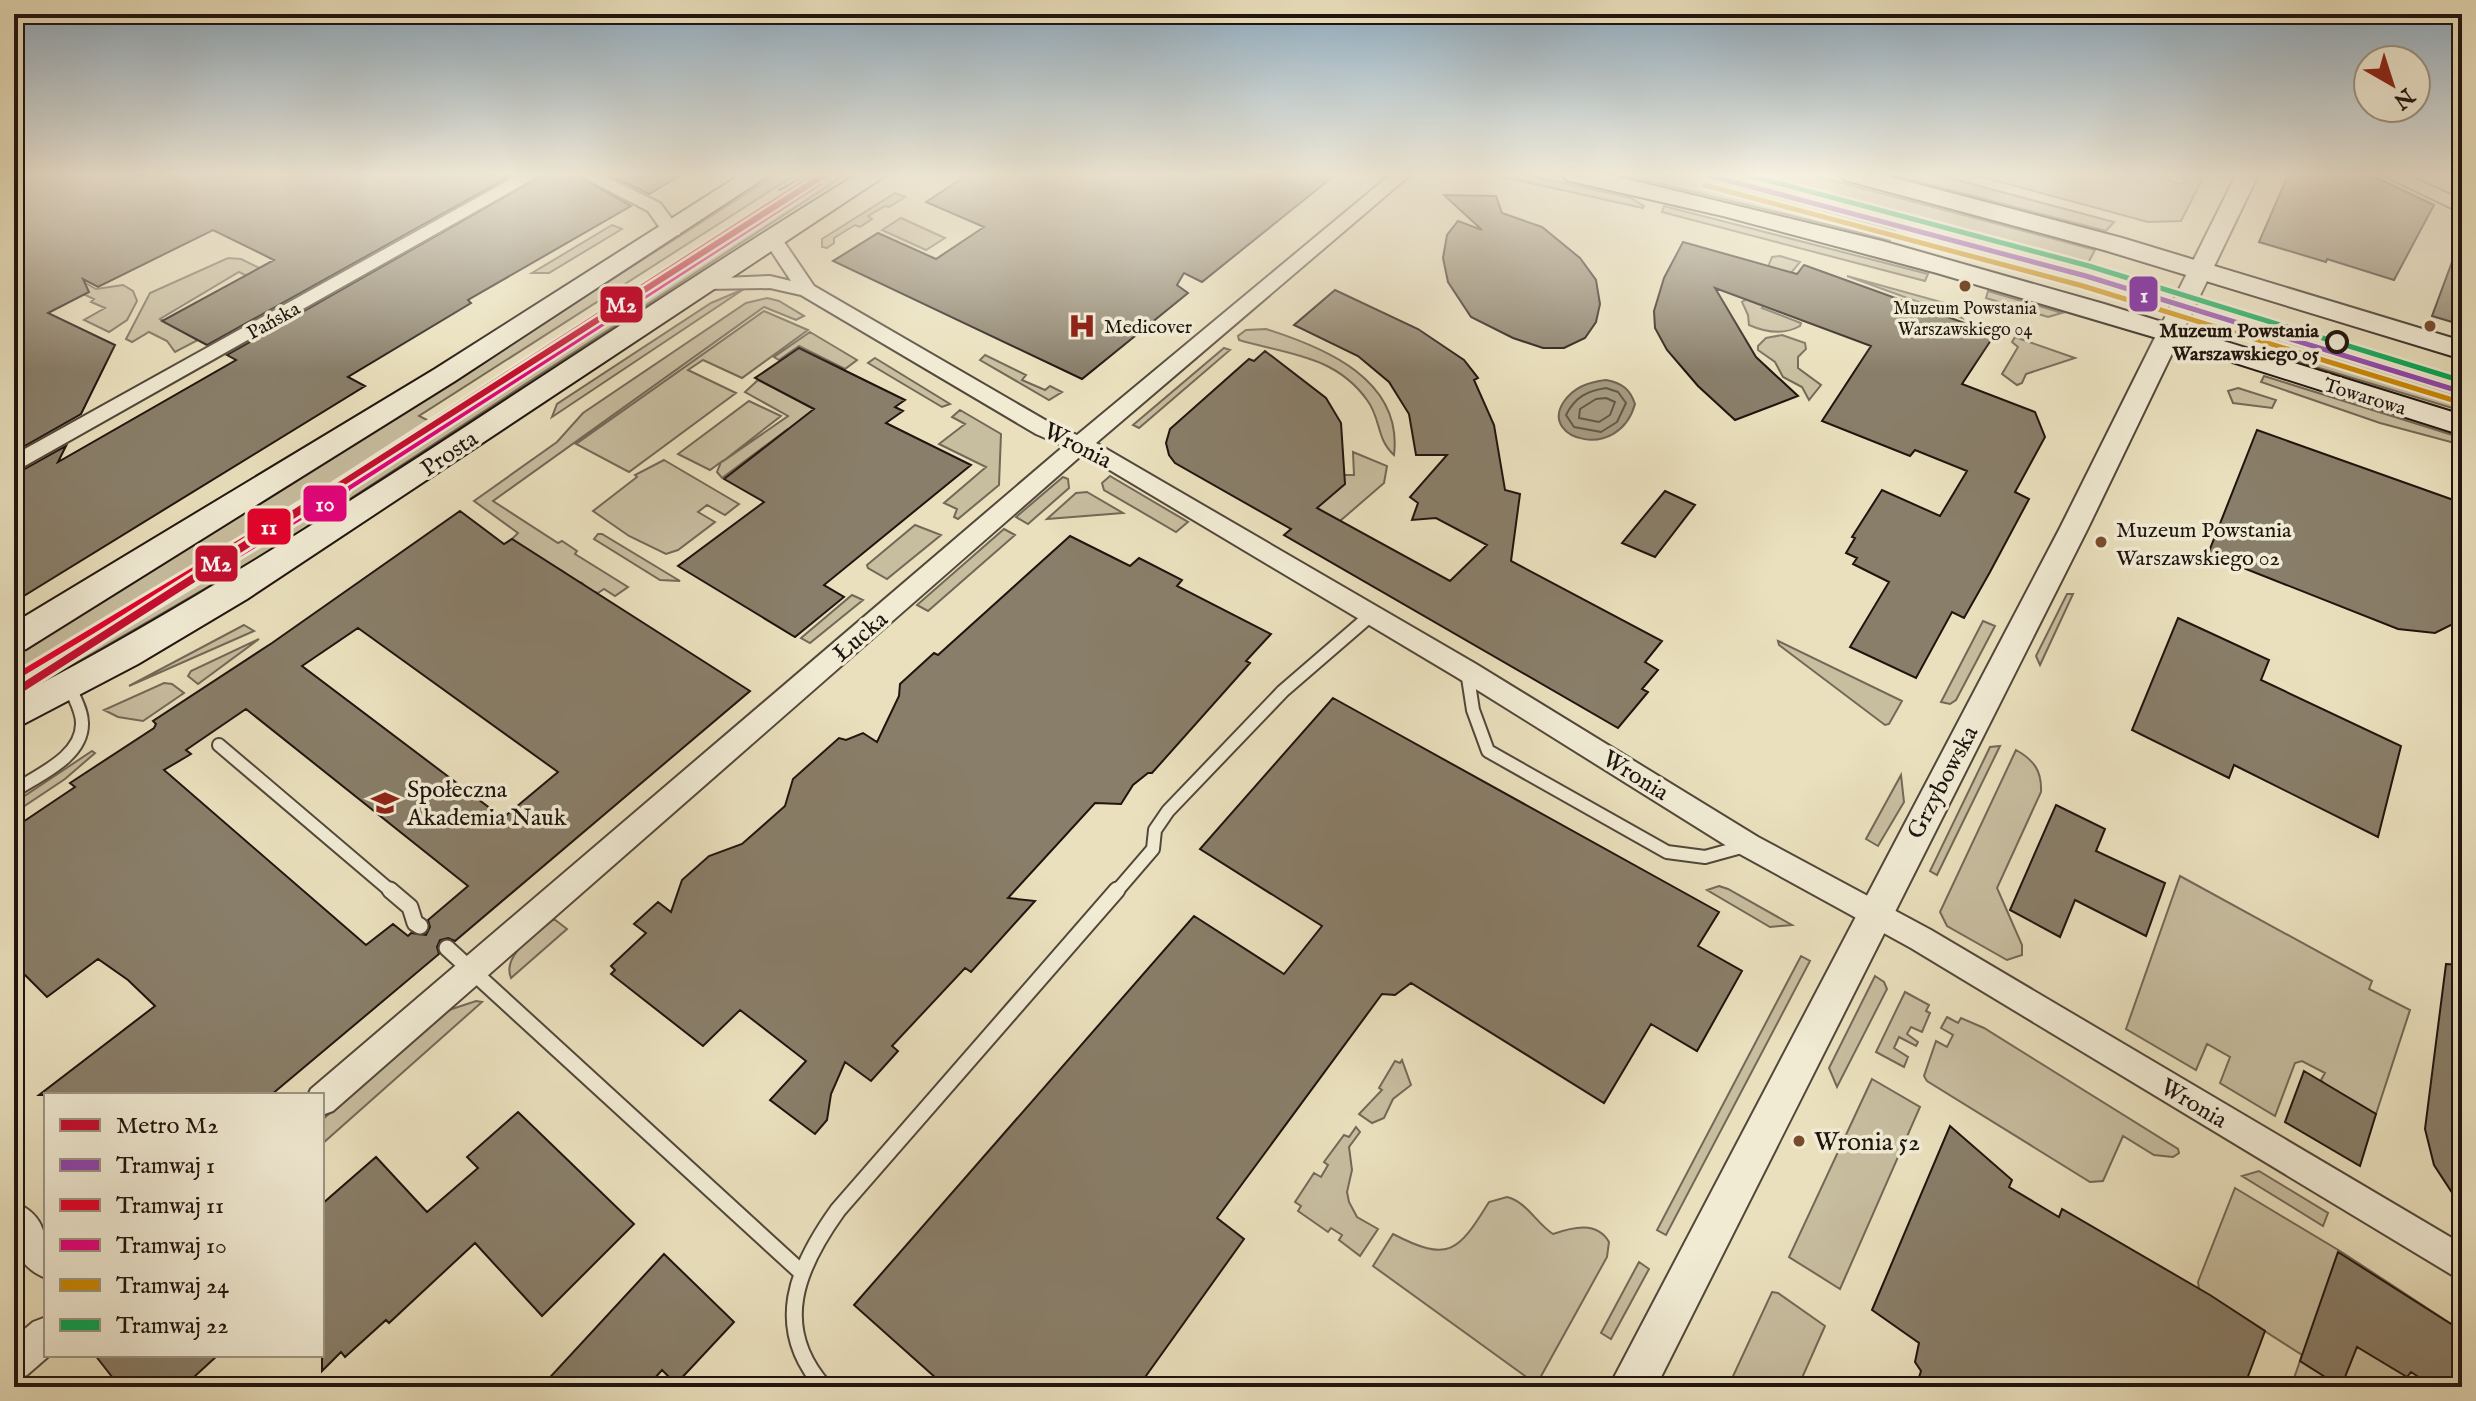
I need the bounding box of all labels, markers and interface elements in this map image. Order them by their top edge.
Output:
north arrow [2352,44,2432,124]
text: N [2387,80,2420,115]
line badge: 1 [2128,275,2159,313]
marker: Muzeum Powstania Warszawskiego 04 [1957,278,1973,294]
text: 1 [2140,282,2148,310]
line badge: M2 [599,285,644,324]
text: M2 [605,292,637,320]
street label: Pańska [243,296,305,346]
place label: Muzeum Powstania Warszawskiego 04 [1893,298,2037,342]
hospital icon: Medicover [1067,311,1097,341]
place label: Medicover [1104,315,1193,340]
unlabelled marker [2422,318,2438,334]
place label: Muzeum Powstania Warszawskiego 05 [2159,319,2320,367]
marker: Muzeum Powstania Warszawskiego 05 [2326,331,2348,353]
street label: Towarowa [2320,373,2409,422]
street label: Wronia [1038,416,1117,477]
street label: Prosta [415,424,485,485]
line badge: 10 [302,484,348,523]
text: 10 [316,491,335,519]
line badge: 11 [246,507,292,546]
text: 11 [261,514,277,542]
place label: Muzeum Powstania Warszawskiego 02 [2116,517,2292,573]
marker: Muzeum Powstania Warszawskiego 02 [2093,534,2109,550]
line badge: M2 [194,544,239,583]
text: M2 [200,551,232,579]
street label: Łucka [827,604,895,670]
street label: Grzybowska [1901,720,1986,845]
street label: Wronia [1596,744,1675,809]
place label: Społeczna Akademia Nauk [406,775,567,834]
school or university icon: Społeczna Akademia Nauk [370,788,400,818]
street label: Wronia [2154,1072,2233,1137]
legend [44,1093,324,1357]
text: Metro M2 [116,1111,218,1142]
place label: Wronia 52 [1814,1126,1920,1159]
marker: Wronia 52 [1791,1133,1807,1149]
text: Tramwaj 1 [116,1151,215,1182]
text: Tramwaj 11 [116,1191,224,1222]
text: Tramwaj 10 [116,1231,227,1262]
text: Tramwaj 24 [116,1271,229,1302]
text: Tramwaj 22 [116,1311,229,1342]

